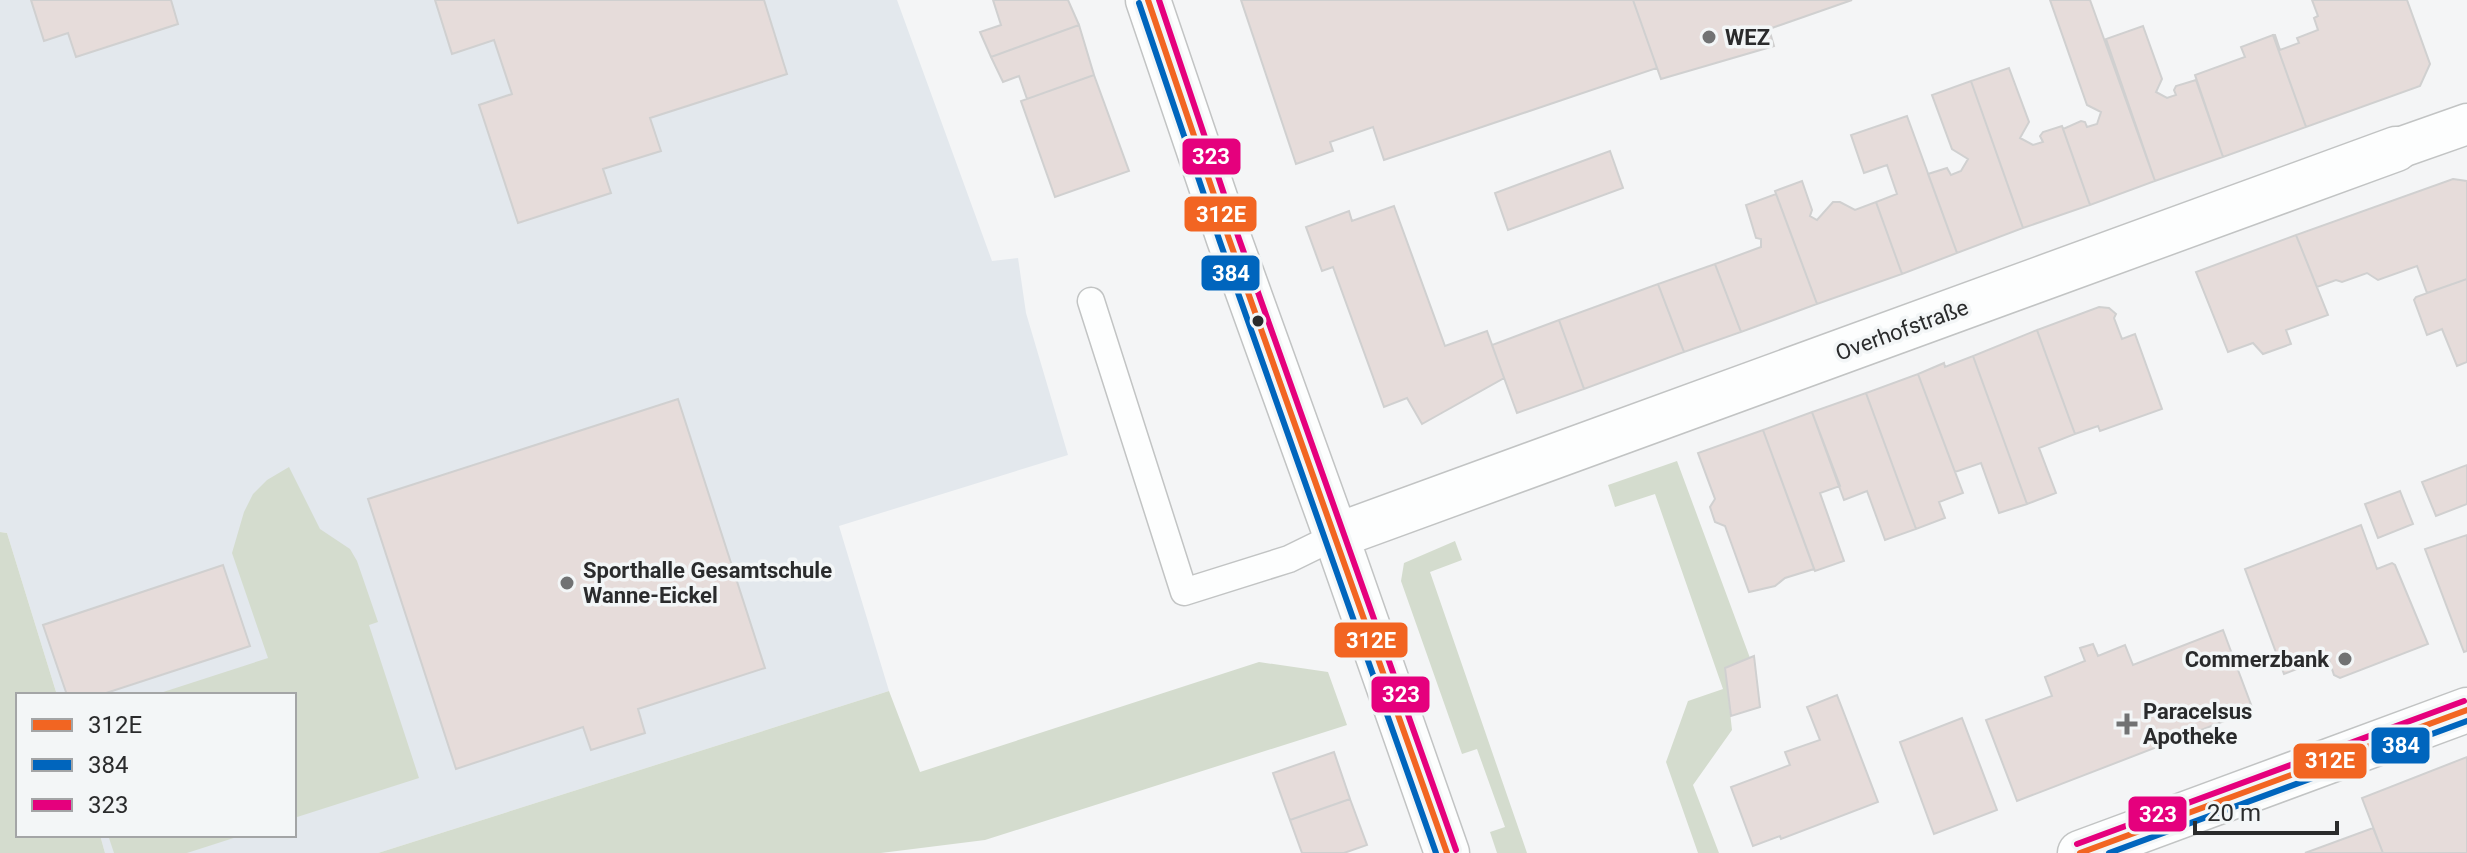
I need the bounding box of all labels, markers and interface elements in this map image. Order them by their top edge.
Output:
place label: WEZ [1725,25,1770,50]
marker: WEZ [1700,28,1718,46]
line badge: 323 [1181,137,1242,176]
text: 323 [1192,144,1230,169]
line badge: 312E [1183,195,1258,233]
text: 312E [1196,202,1246,227]
line badge: 384 [1200,254,1261,292]
text: 384 [1212,261,1250,286]
street label: Overhofstraße [1832,294,1972,366]
unlabelled marker [1250,313,1266,329]
place label: Sporthalle Gesamtschule Wanne-Eickel [583,558,832,608]
marker: Sporthalle Gesamtschule Wanne-Eickel [558,574,576,592]
line badge: 312E [1333,621,1409,659]
text: 312E [1346,628,1396,653]
place label: Commerzbank [2185,647,2329,672]
marker: Commerzbank [2336,650,2354,668]
line badge: 323 [1370,675,1431,714]
text: 323 [1382,682,1420,707]
legend [16,693,296,837]
place label: Paracelsus Apotheke [2143,699,2252,749]
text: 312E [88,711,142,739]
marker: Paracelsus Apotheke [2118,715,2136,733]
line badge: 384 [2370,726,2431,765]
text: 384 [2382,733,2420,758]
line badge: 312E [2292,742,2368,780]
text: 312E [2305,748,2355,773]
text: 384 [88,751,128,779]
scale bar [2195,785,2337,835]
text: 323 [88,791,128,819]
line badge: 323 [2127,795,2188,833]
text: 20 m [2207,799,2261,827]
text: 323 [2139,802,2177,827]

